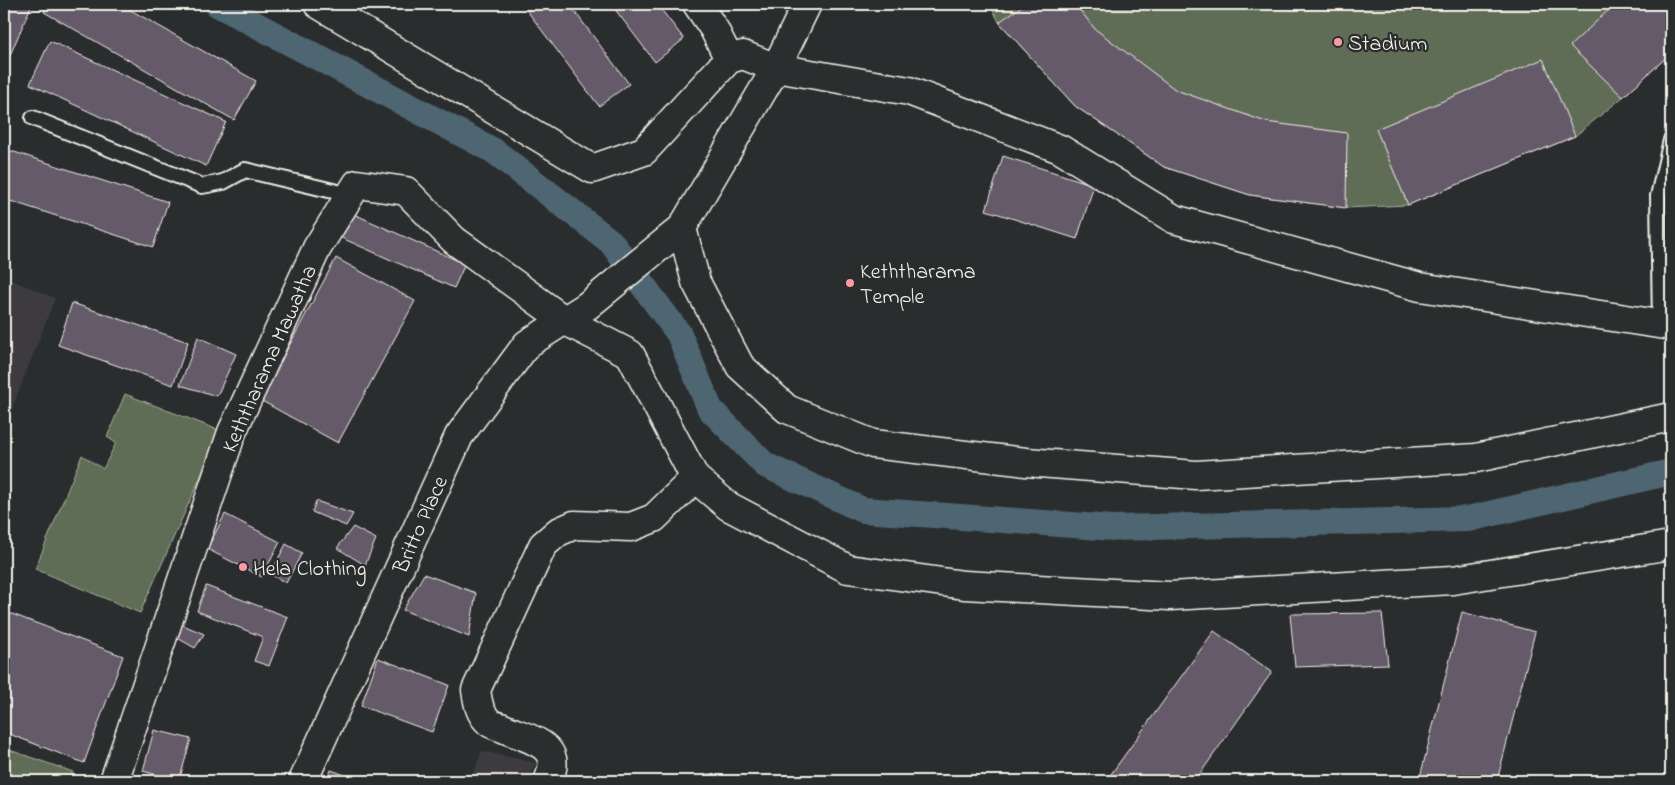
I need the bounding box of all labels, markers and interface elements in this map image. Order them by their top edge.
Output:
place label: Stadium [1348,29,1427,61]
marker: Stadium [1332,36,1344,48]
place label: Keththarama Temple [860,257,976,314]
street label: Keththarama Mawatha [215,260,327,458]
marker: Keththarama Temple [844,277,856,289]
street label: Britto Place [386,471,458,580]
place label: Hela Clothing [253,554,367,587]
marker: Hela Clothing [237,561,249,573]

